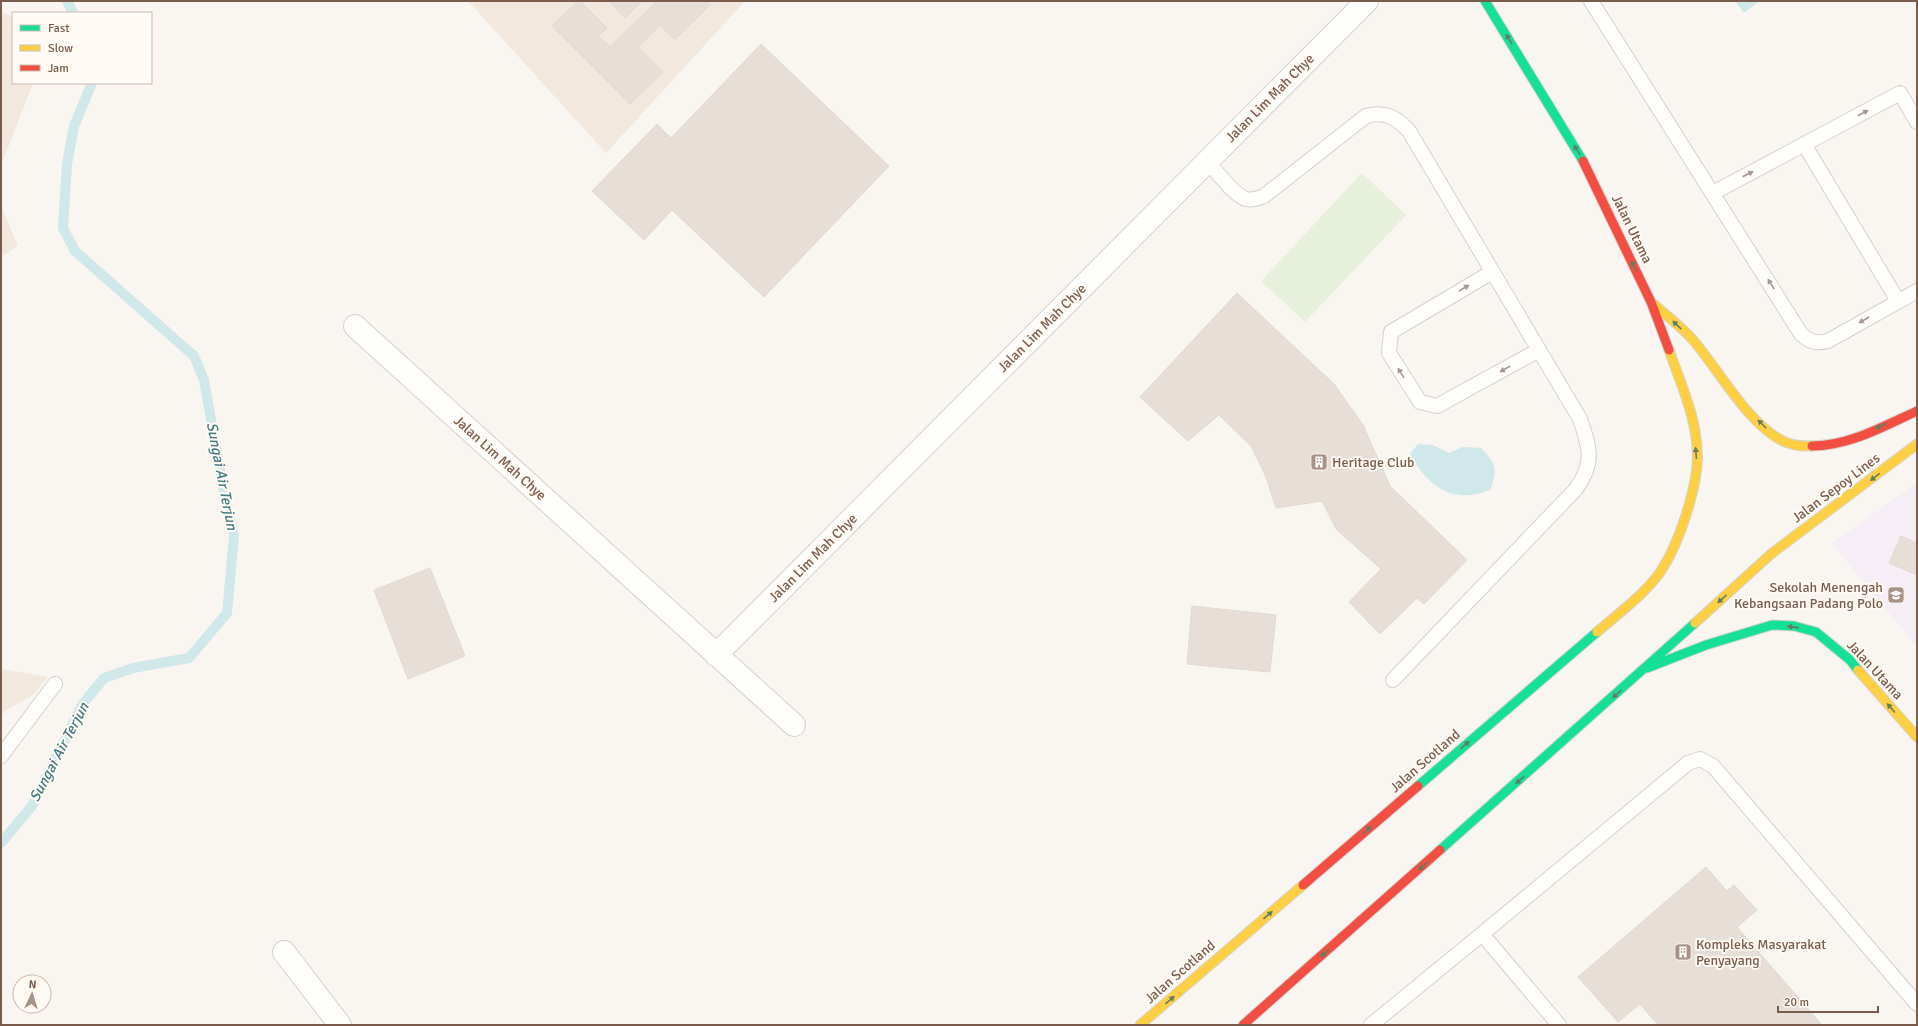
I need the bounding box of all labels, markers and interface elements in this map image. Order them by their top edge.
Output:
legend [12,12,152,84]
text: Fast [48,21,69,36]
one-way arrow [1505,33,1512,45]
text: Slow [48,41,73,56]
street label: Jalan Lim Mah Chye [1222,50,1318,146]
text: Jam [48,61,69,76]
one-way arrow [1857,110,1868,116]
one-way arrow [1573,145,1581,155]
one-way arrow [1742,171,1754,178]
street label: Jalan Utama [1608,192,1656,266]
one-way arrow [1631,261,1638,272]
one-way arrow [1767,278,1774,290]
street label: Jalan Lim Mah Chye [994,280,1090,376]
one-way arrow [1458,285,1470,292]
one-way arrow [1858,317,1870,324]
one-way arrow [1672,321,1682,330]
one-way arrow [1499,366,1511,372]
one-way arrow [1398,367,1405,379]
street label: Jalan Lim Mah Chye [450,412,550,504]
one-way arrow [1757,419,1767,429]
water label: Sungai Air Terjun [203,420,241,532]
one-way arrow [1875,424,1887,430]
one-way arrow [1692,447,1699,459]
street label: Jalan Sepoy Lines [1789,449,1883,527]
building icon: Heritage Club [1309,452,1329,472]
place label: Heritage Club [1332,454,1414,471]
one-way arrow [1870,472,1880,480]
street label: Jalan Lim Mah Chye [765,510,861,606]
place label: Sekolah Menengah Kebangsaan Padang Polo [1734,579,1883,612]
school or university icon: Sekolah Menengah Kebangsaan Padang Polo [1886,585,1906,605]
one-way arrow [1717,595,1727,604]
one-way arrow [1787,624,1800,630]
street label: Jalan Utama [1843,637,1907,703]
one-way arrow [1612,689,1622,699]
water label: Sungai Air Terjun [25,699,93,805]
one-way arrow [1887,702,1896,713]
street label: Jalan Scotland [1386,726,1464,796]
one-way arrow [1460,740,1470,750]
one-way arrow [1515,776,1525,785]
one-way arrow [1361,825,1372,834]
one-way arrow [1417,862,1428,871]
one-way arrow [1263,910,1273,919]
place label: Kompleks Masyarakat Penyayang [1696,936,1826,969]
street label: Jalan Scotland [1141,937,1219,1007]
building icon: Kompleks Masyarakat Penyayang [1673,942,1693,962]
one-way arrow [1320,948,1330,957]
north arrow [12,974,52,1014]
text: N [28,978,37,991]
scale bar [1778,988,1878,1014]
one-way arrow [1164,995,1175,1004]
text: 20 m [1784,995,1809,1010]

